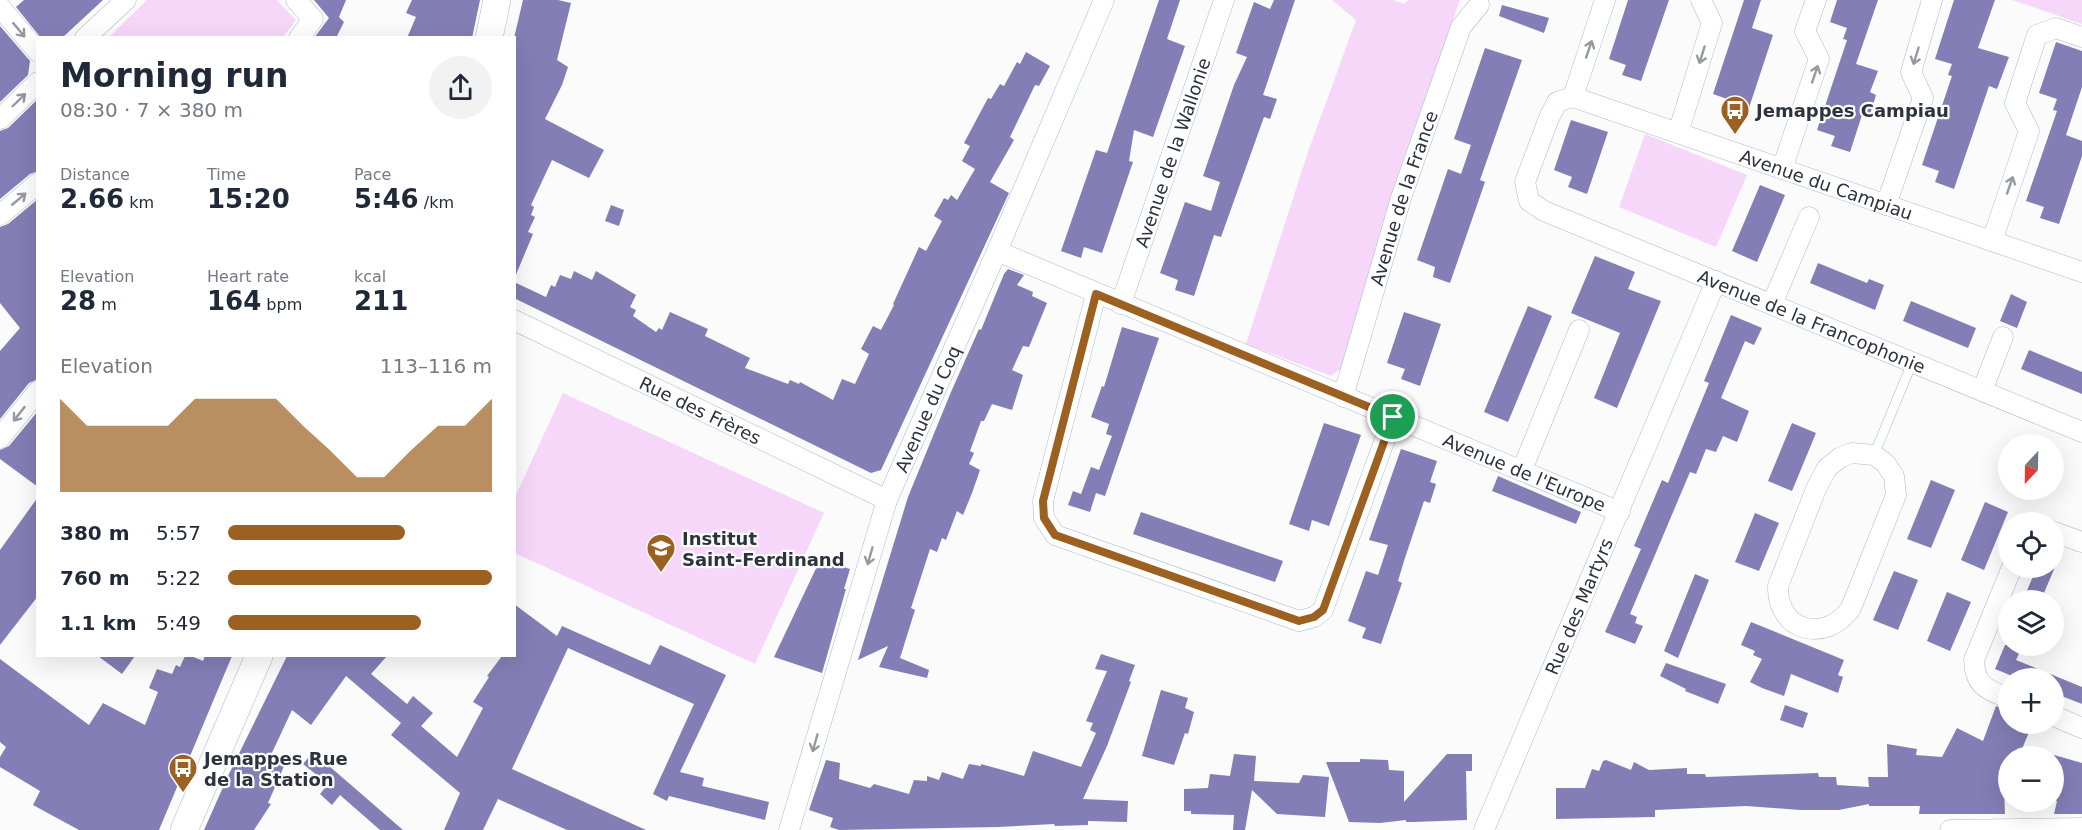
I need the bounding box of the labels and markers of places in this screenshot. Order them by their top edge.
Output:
bus stop icon: Jemappes Campiau [1719,94,1751,136]
place label: Jemappes Campiau [1754,100,1949,121]
pin [1367,391,1418,442]
place label: Institut Saint-Ferdinand [682,528,845,570]
school or university icon: Institut Saint-Ferdinand [645,532,677,574]
place label: Jemappes Rue de la Station [202,748,348,790]
bus stop icon: Jemappes Rue de la Station [167,752,199,794]

